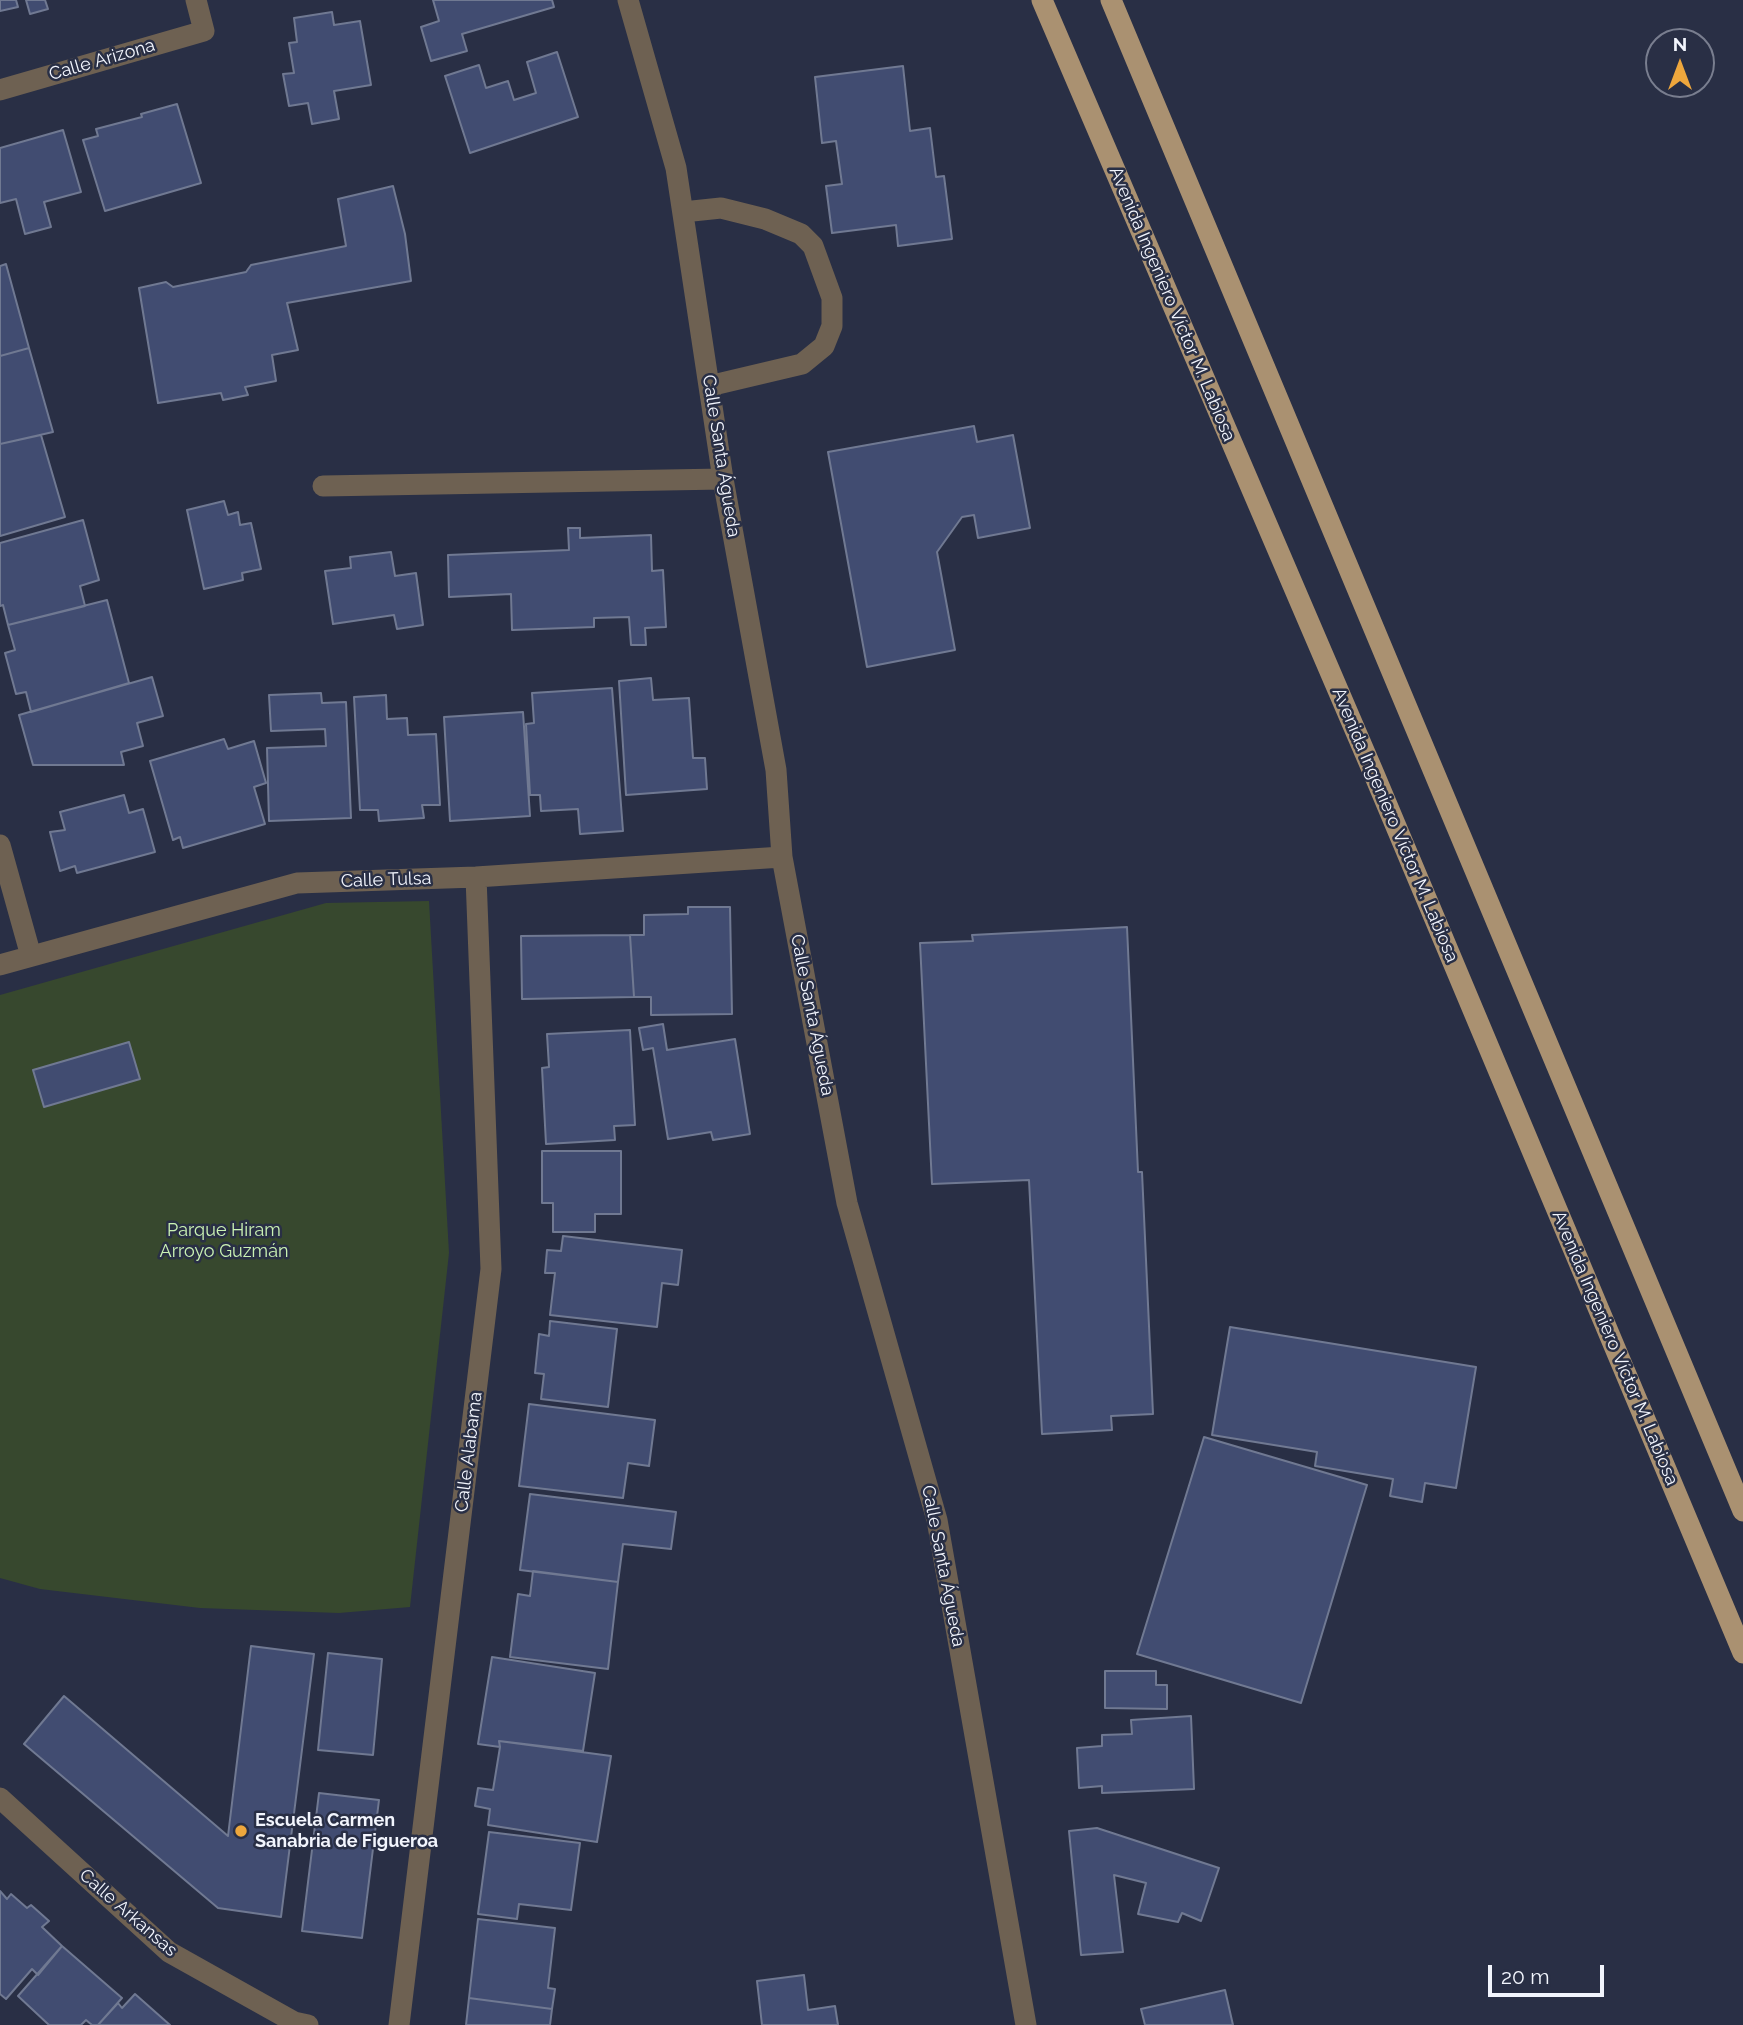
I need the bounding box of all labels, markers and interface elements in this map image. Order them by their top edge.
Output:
north arrow [1645,28,1715,98]
text: N [1673,33,1687,55]
street label: Calle Arizona [47,35,157,85]
street label: Avenida Ingeniero Víctor M. Labiosa [1104,163,1240,445]
street label: Calle Santa Águeda [698,373,744,539]
street label: Avenida Ingeniero Víctor M. Labiosa [1327,684,1463,966]
street label: Calle Tulsa [340,868,432,892]
street label: Calle Santa Águeda [786,932,838,1098]
street label: Avenida Ingeniero Víctor M. Labiosa [1547,1207,1683,1489]
park label: Parque Hiram Arroyo Guzmán [160,1220,288,1262]
street label: Calle Alabama [451,1391,487,1513]
street label: Calle Santa Águeda [917,1483,969,1649]
place label: Escuela Carmen Sanabria de Figueroa [255,1810,438,1853]
marker: Escuela Carmen Sanabria de Figueroa [233,1823,249,1839]
street label: Calle Arkansas [75,1865,181,1961]
scale bar [1491,1952,1606,1996]
text: 20 m [1501,1964,1549,1989]

